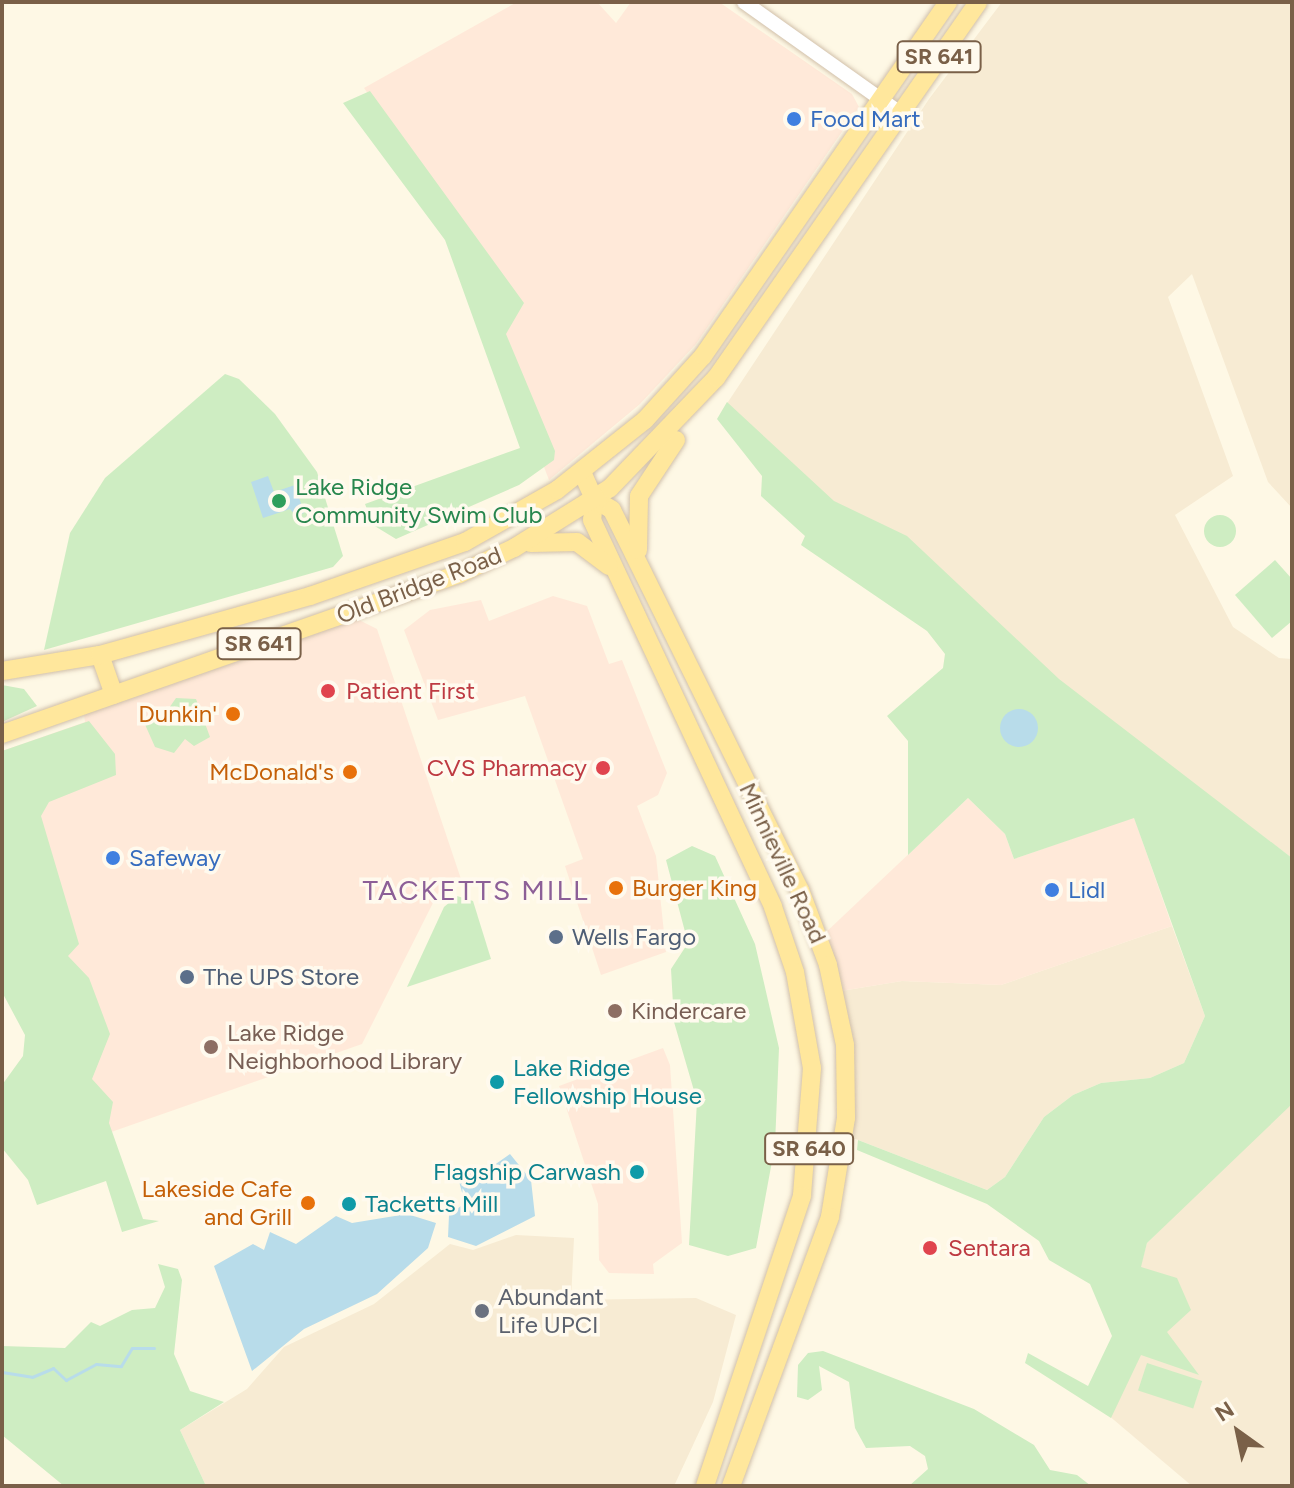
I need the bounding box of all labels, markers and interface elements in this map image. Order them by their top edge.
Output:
road number: SR 641 [895,39,983,75]
place label: Food Mart [810,105,920,133]
marker: Food Mart [785,110,803,128]
place label: Lake Ridge Community Swim Club [295,473,543,529]
marker: Lake Ridge Community Swim Club [270,492,288,510]
street label: Old Bridge Road [332,540,506,630]
road number: SR 641 [215,626,303,662]
place label: Patient First [346,677,475,705]
marker: Patient First [317,680,339,702]
place label: Dunkin' [138,700,217,728]
marker: Dunkin' [224,705,242,723]
place label: CVS Pharmacy [427,754,587,782]
place label: McDonald's [209,758,334,786]
marker: CVS Pharmacy [594,759,612,777]
marker: McDonald's [341,763,359,781]
street label: Minnieville Road [733,778,833,948]
place label: Safeway [129,844,221,872]
marker: Safeway [104,849,122,867]
district label: TACKETTS MILL [362,873,590,907]
place label: Burger King [632,874,757,902]
place label: Lidl [1068,876,1105,904]
marker: Burger King [607,879,625,897]
marker: Lidl [1043,881,1061,899]
place label: Wells Fargo [572,923,696,951]
marker: Wells Fargo [547,928,565,946]
place label: The UPS Store [203,963,359,991]
marker: The UPS Store [178,968,196,986]
place label: Kindercare [631,997,746,1025]
marker: Kindercare [606,1002,624,1020]
place label: Lake Ridge Neighborhood Library [227,1019,462,1075]
marker: Lake Ridge Neighborhood Library [202,1038,220,1056]
place label: Lake Ridge Fellowship House [513,1054,702,1110]
marker: Lake Ridge Fellowship House [488,1073,506,1091]
road number: SR 640 [763,1131,855,1167]
place label: Flagship Carwash [433,1158,621,1186]
marker: Flagship Carwash [628,1163,646,1181]
place label: Lakeside Cafe and Grill [142,1175,292,1231]
place label: Tacketts Mill [365,1190,498,1218]
marker: Lakeside Cafe and Grill [299,1194,317,1212]
marker: Tacketts Mill [340,1195,358,1213]
place label: Sentara [948,1234,1031,1262]
marker: Sentara [919,1237,941,1259]
place label: Abundant Life UPCI [498,1283,604,1339]
marker: Abundant Life UPCI [473,1302,491,1320]
north arrow [1198,1392,1278,1472]
text: N [1210,1396,1239,1427]

